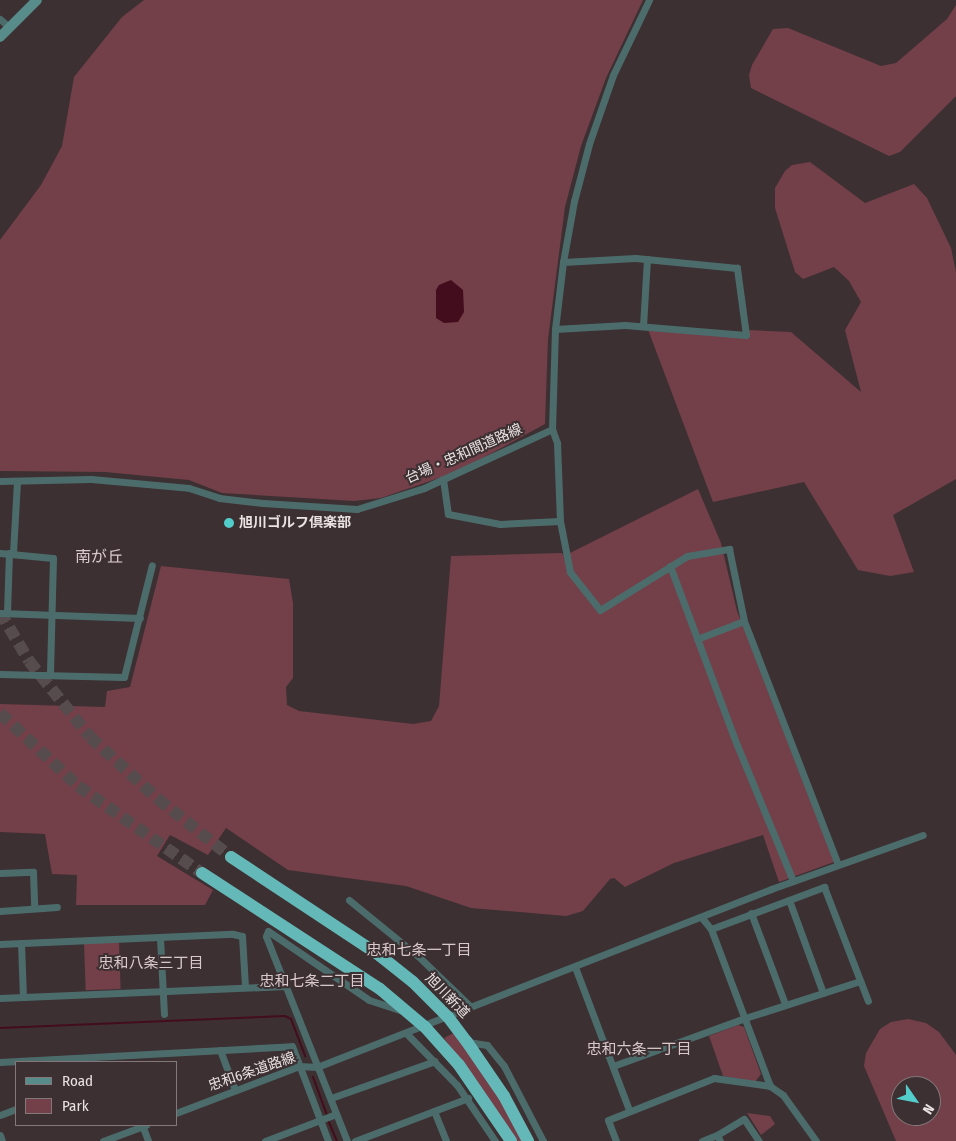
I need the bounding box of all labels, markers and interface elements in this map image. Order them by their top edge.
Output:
street label: 台場・忠和間道路線 [403,421,525,487]
place label: 旭川ゴルフ倶楽部 [239,515,351,531]
marker: 旭川ゴルフ倶楽部 [223,517,235,529]
district label: 南が丘 [75,547,123,567]
district label: 忠和七条一丁目 [367,942,471,960]
district label: 忠和八条三丁目 [99,955,203,973]
street label: 旭川新道 [422,970,472,1022]
district label: 忠和七条二丁目 [260,973,364,991]
district label: 忠和六条一丁目 [587,1041,691,1059]
street label: 忠和6条道路線 [206,1049,298,1095]
legend [15,1061,178,1126]
text: Road [62,1072,93,1090]
north arrow [891,1076,941,1126]
text: Park [62,1097,89,1115]
text: N [919,1101,938,1117]

